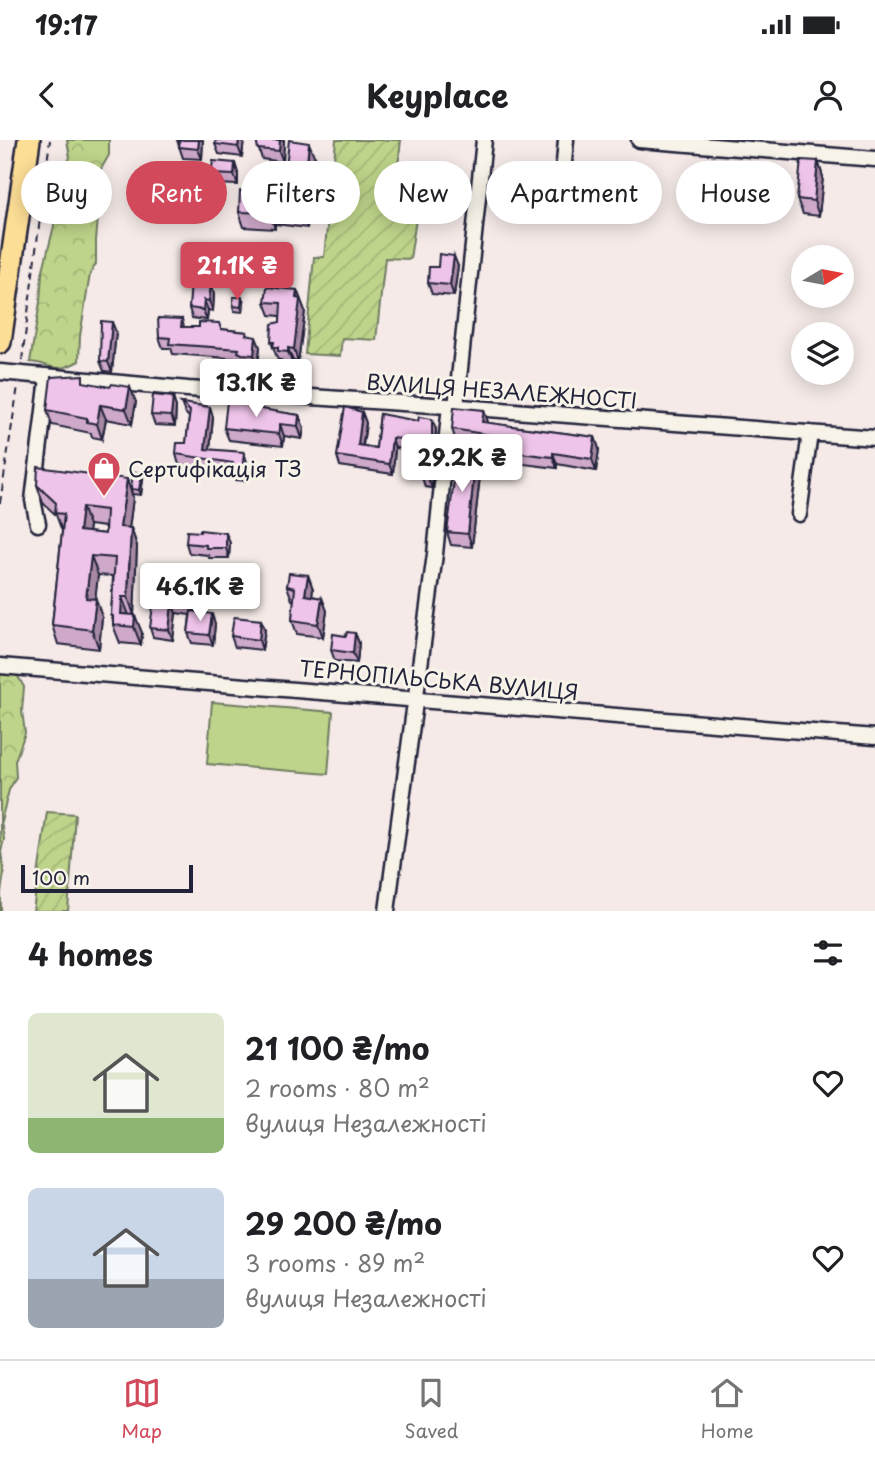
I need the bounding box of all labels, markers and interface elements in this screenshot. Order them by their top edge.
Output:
text: 19:17 [35,5,97,44]
text: Keyplace [366,71,509,119]
icon: back [28,76,66,114]
icon: person [809,76,847,114]
chip: Buy [21,161,112,224]
chip: Rent [126,161,227,224]
chip: Filters [241,161,360,224]
chip: New [374,161,472,224]
chip: Apartment [486,161,662,224]
chip: House [676,161,795,224]
pin: 21.1K ₴ [172,242,302,302]
north arrow [791,245,854,308]
map controls [791,245,854,385]
text: 21.1K ₴ [197,247,277,282]
button: layers [791,322,854,385]
pin: 13.1K ₴ [191,359,321,419]
text: 13.1K ₴ [216,364,296,399]
street label: ВУЛИЦЯ НЕЗАЛЕЖНОСТІ [365,365,639,415]
pin: 29.2K ₴ [397,434,527,494]
text: 29.2K ₴ [417,439,507,474]
shop icon: Сертифікація ТЗ [85,449,123,498]
place label: Сертифікація ТЗ [128,452,302,484]
pin: 46.1K ₴ [135,564,265,623]
text: 46.1K ₴ [156,568,244,603]
street label: ТЕРНОПІЛЬСЬКА ВУЛИЦЯ [298,651,580,707]
scale bar [21,862,192,894]
text: 100 m [32,863,90,891]
text: 4 homes [28,931,153,976]
icon: filters [809,934,847,972]
text: 21 100 ₴/mo [245,1025,429,1070]
icon: home [84,1041,168,1125]
icon: heart [809,1064,847,1102]
text: 2 rooms · 80 m² [245,1070,430,1105]
text: вулиця Незалежності [245,1105,487,1140]
text: 29 200 ₴/mo [245,1200,442,1245]
icon: home [84,1216,168,1300]
icon: heart [809,1239,847,1277]
text: 3 rooms · 89 m² [245,1245,425,1280]
text: вулиця Незалежності [245,1280,487,1315]
tab: Map [121,1374,162,1444]
tab: Saved [404,1374,458,1444]
tab: Home [701,1374,754,1444]

